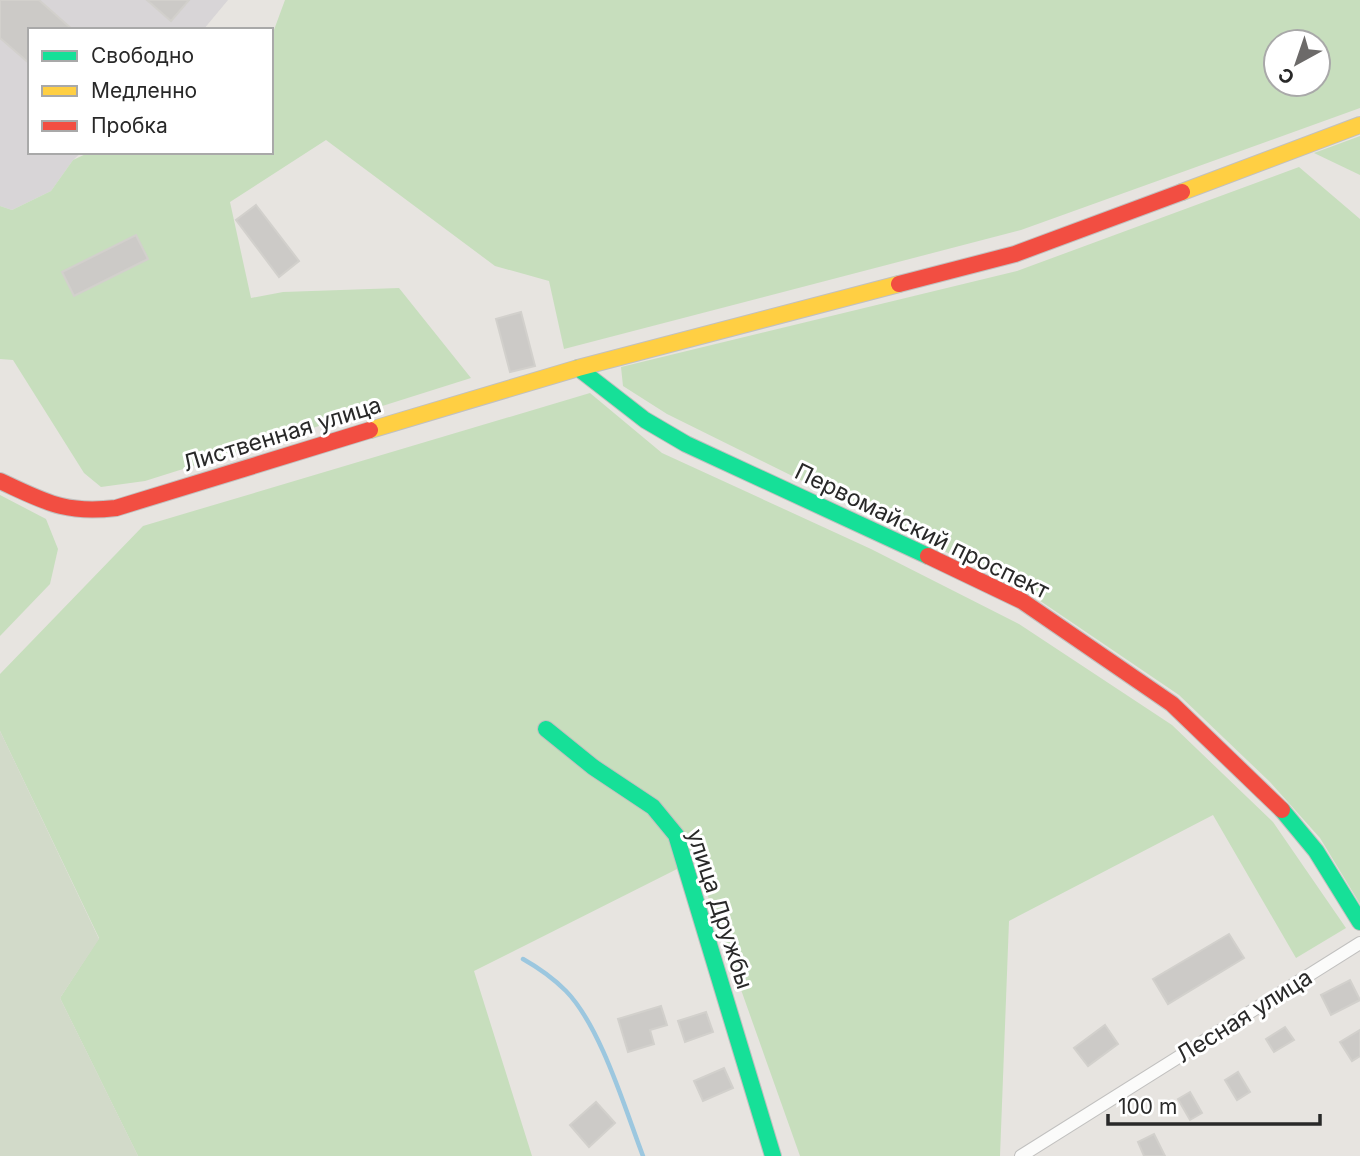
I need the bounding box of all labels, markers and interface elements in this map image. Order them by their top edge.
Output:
legend [28,28,273,154]
north arrow [1262,28,1332,98]
text: Свободно [91,43,194,68]
text: С [1274,62,1299,89]
text: Медленно [91,78,197,103]
text: Пробка [91,113,168,138]
street label: Лиственная улица [179,390,385,478]
street label: Первомайский проспект [790,457,1054,605]
street label: улица Дружбы [681,826,759,992]
street label: Лесная улица [1171,963,1317,1069]
scale bar [1108,1082,1320,1126]
text: 100 m [1118,1094,1177,1119]

